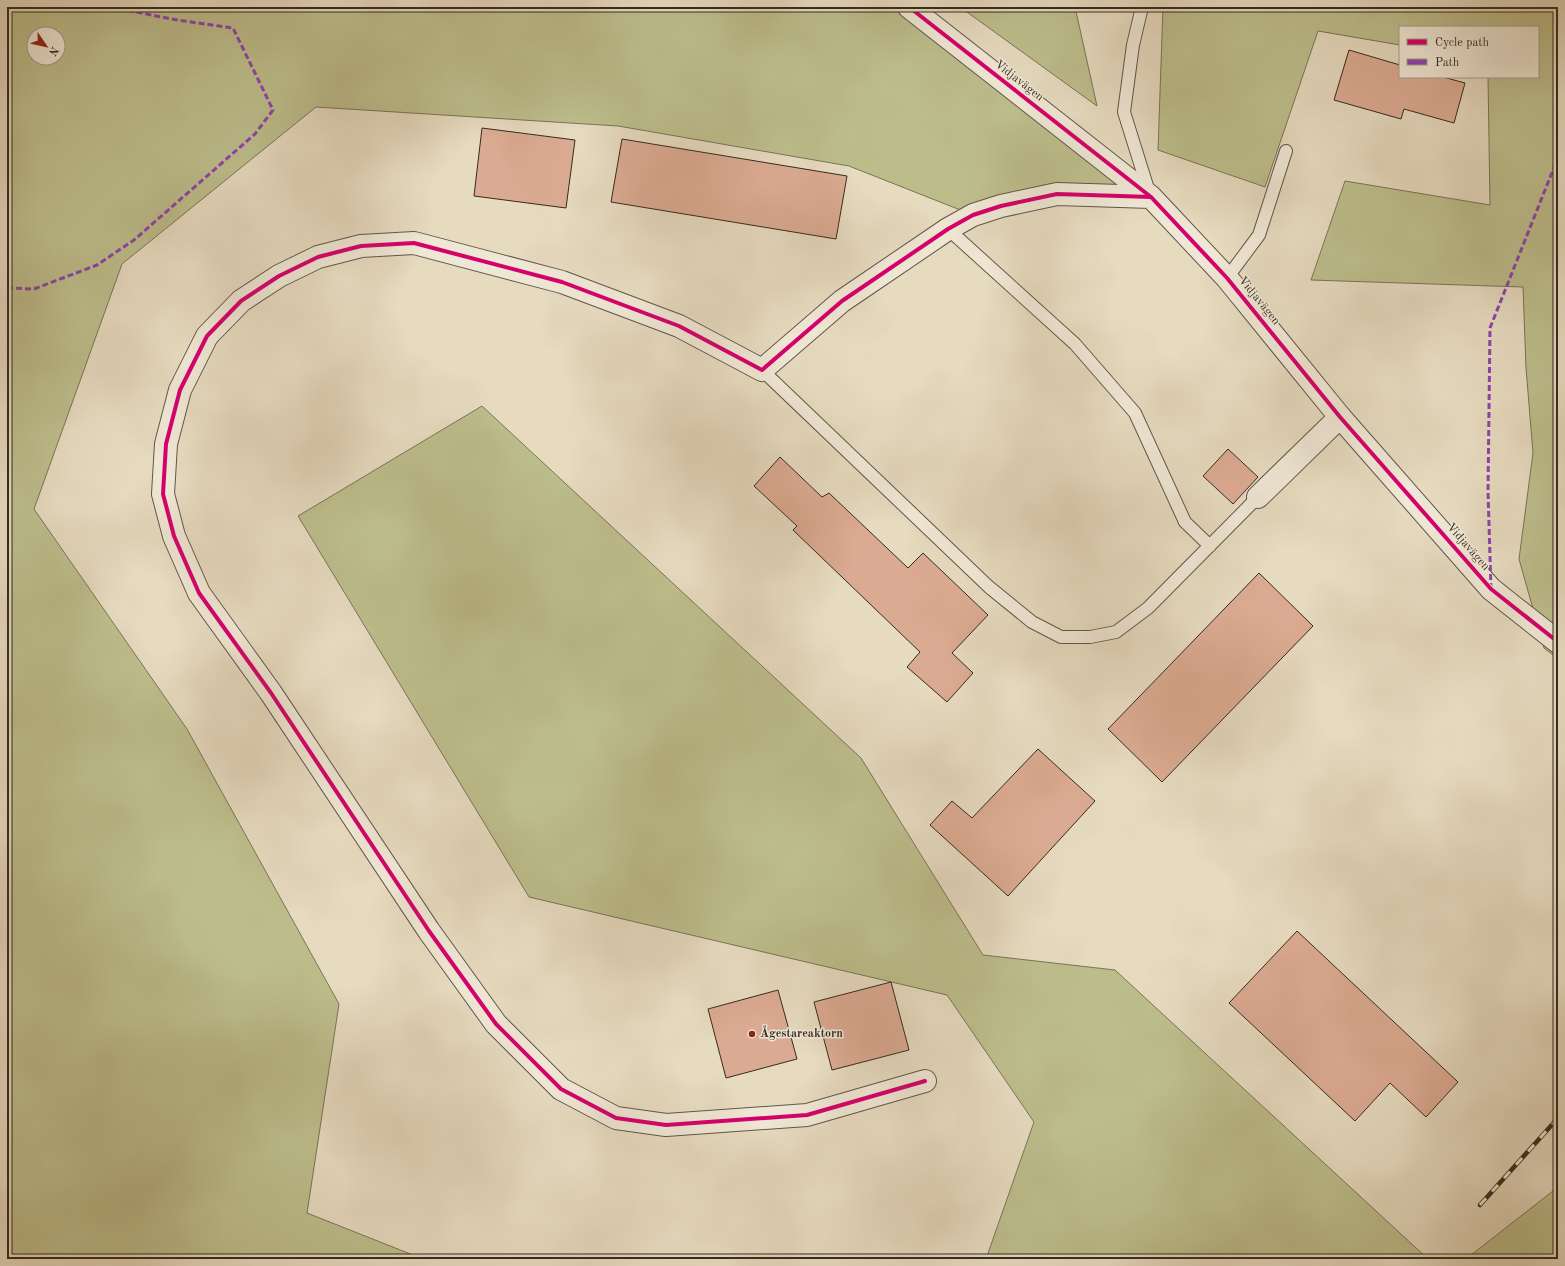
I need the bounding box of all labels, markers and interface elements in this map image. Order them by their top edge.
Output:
north arrow [26,26,66,66]
legend [1399,26,1539,78]
text: Cycle path [1435,37,1490,49]
text: N [46,44,60,58]
text: Path [1435,57,1460,69]
street label: Vidjavägen [992,58,1046,104]
street label: Vidjavägen [1236,275,1282,328]
street label: Vidjavägen [1444,521,1492,573]
place label: Ågestareaktorn [760,1025,843,1040]
marker: Ågestareaktorn [747,1029,757,1039]

